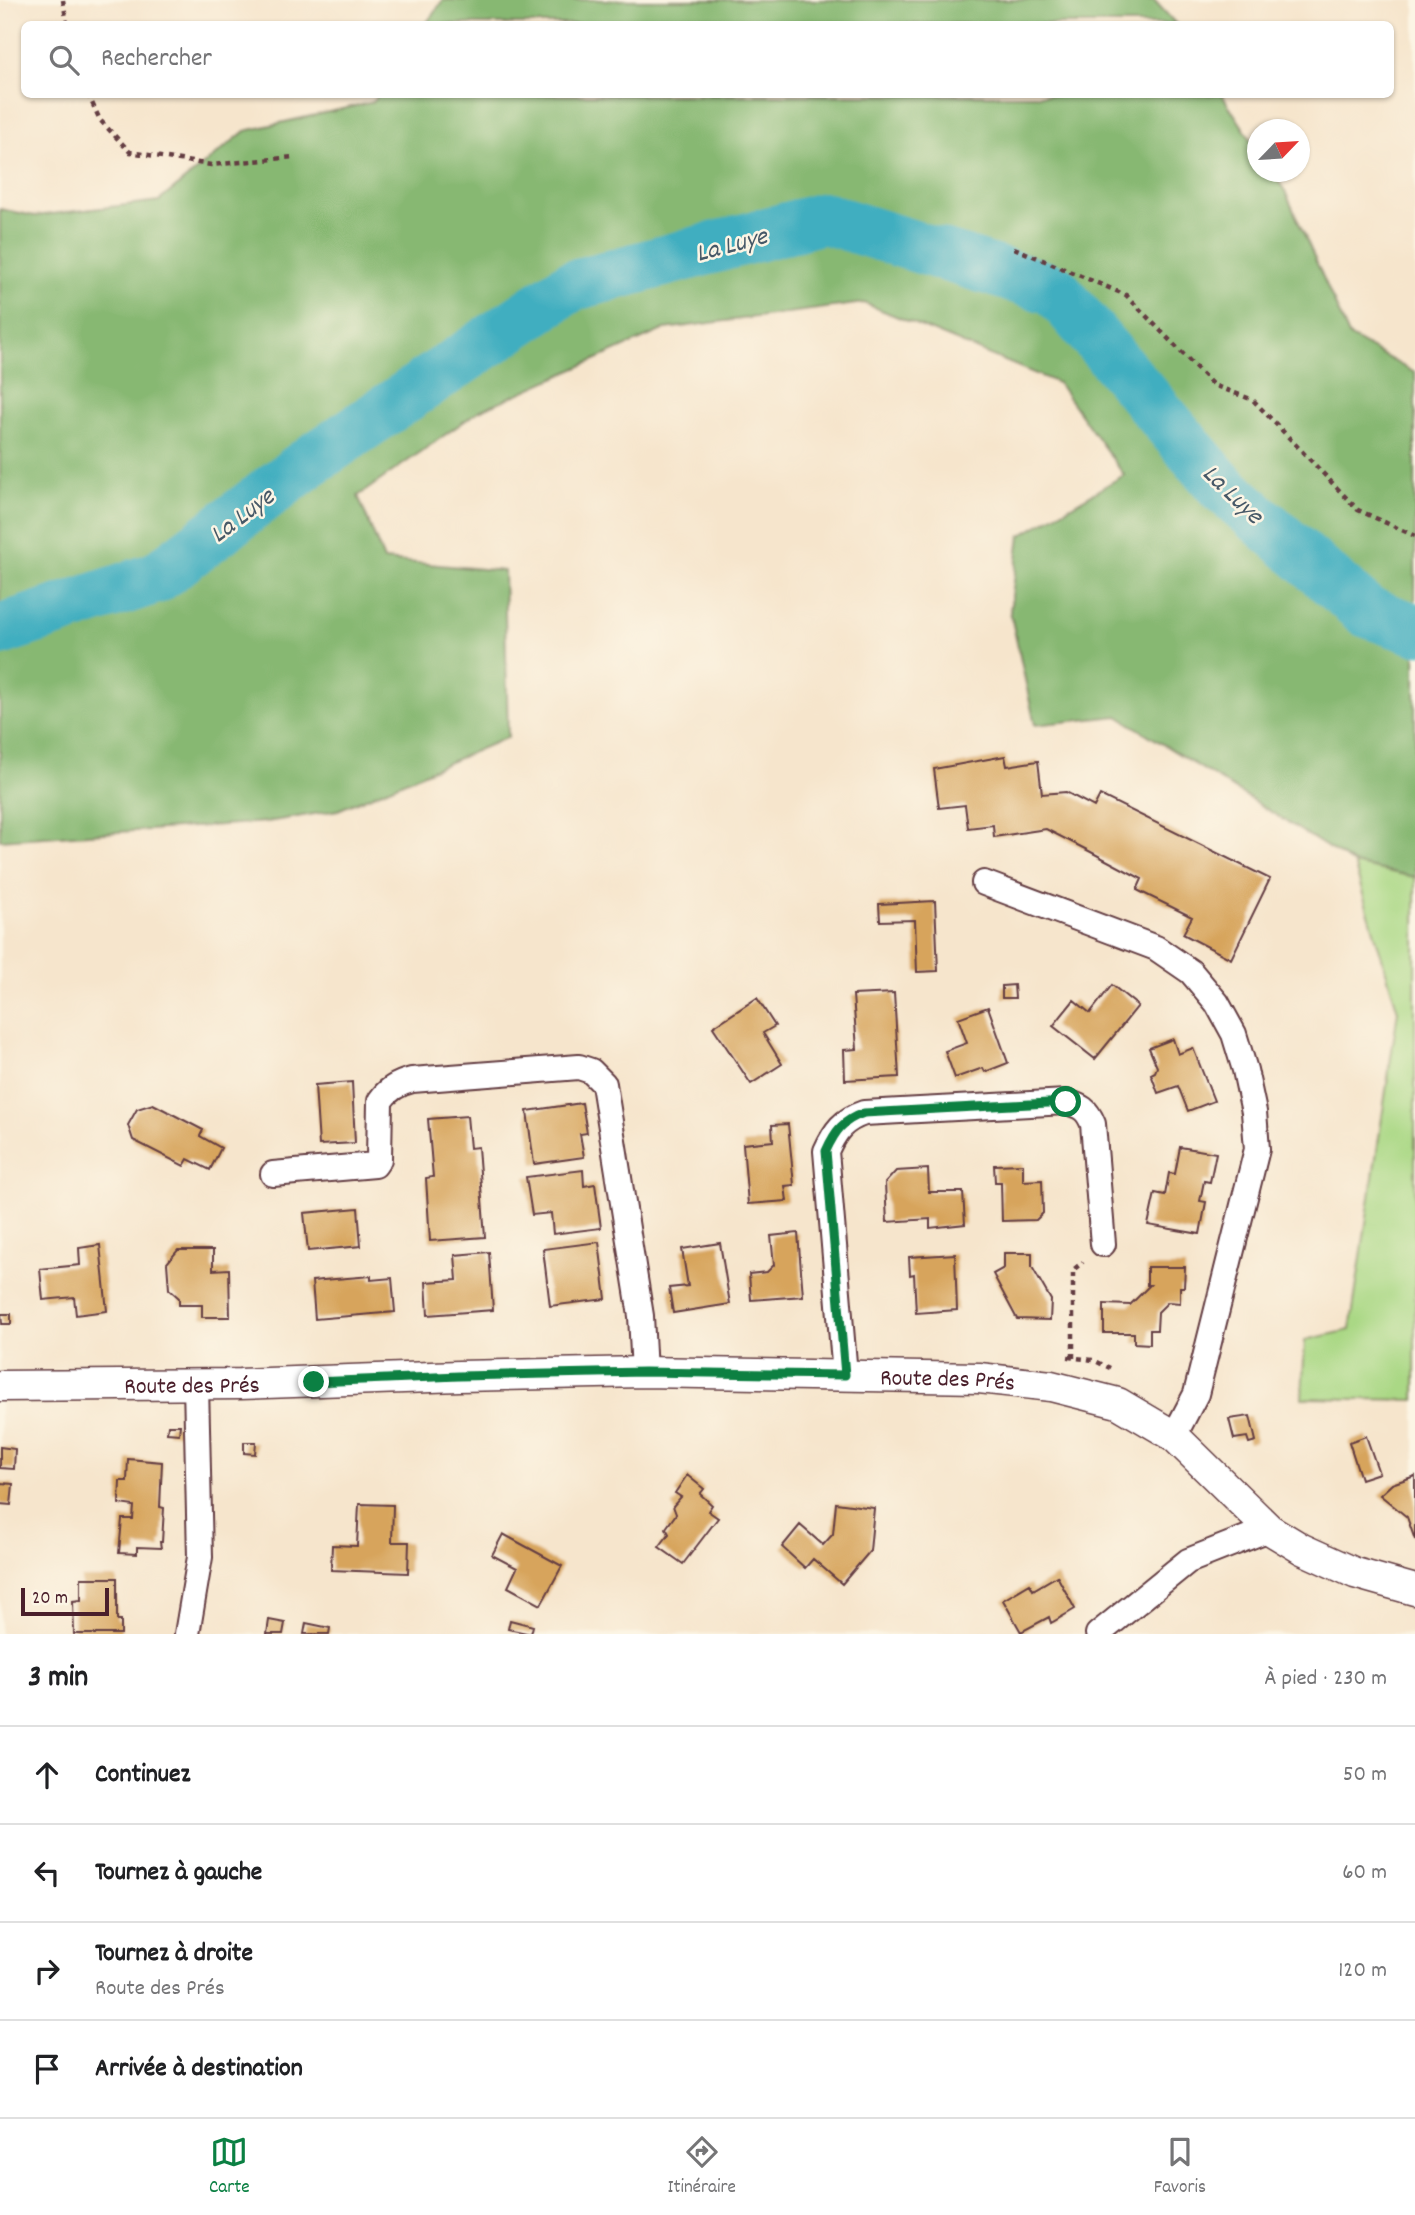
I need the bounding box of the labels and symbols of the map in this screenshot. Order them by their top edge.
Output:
north arrow [1247,119,1310,182]
water label: La Luye [692,219,773,274]
water label: La Luye [1193,457,1272,535]
water label: La Luye [203,479,284,553]
route start [1050,1086,1081,1117]
street label: Route des Prés [880,1362,1017,1402]
route end [298,1366,329,1397]
street label: Route des Prés [124,1369,260,1405]
scale bar [21,1585,108,1617]

